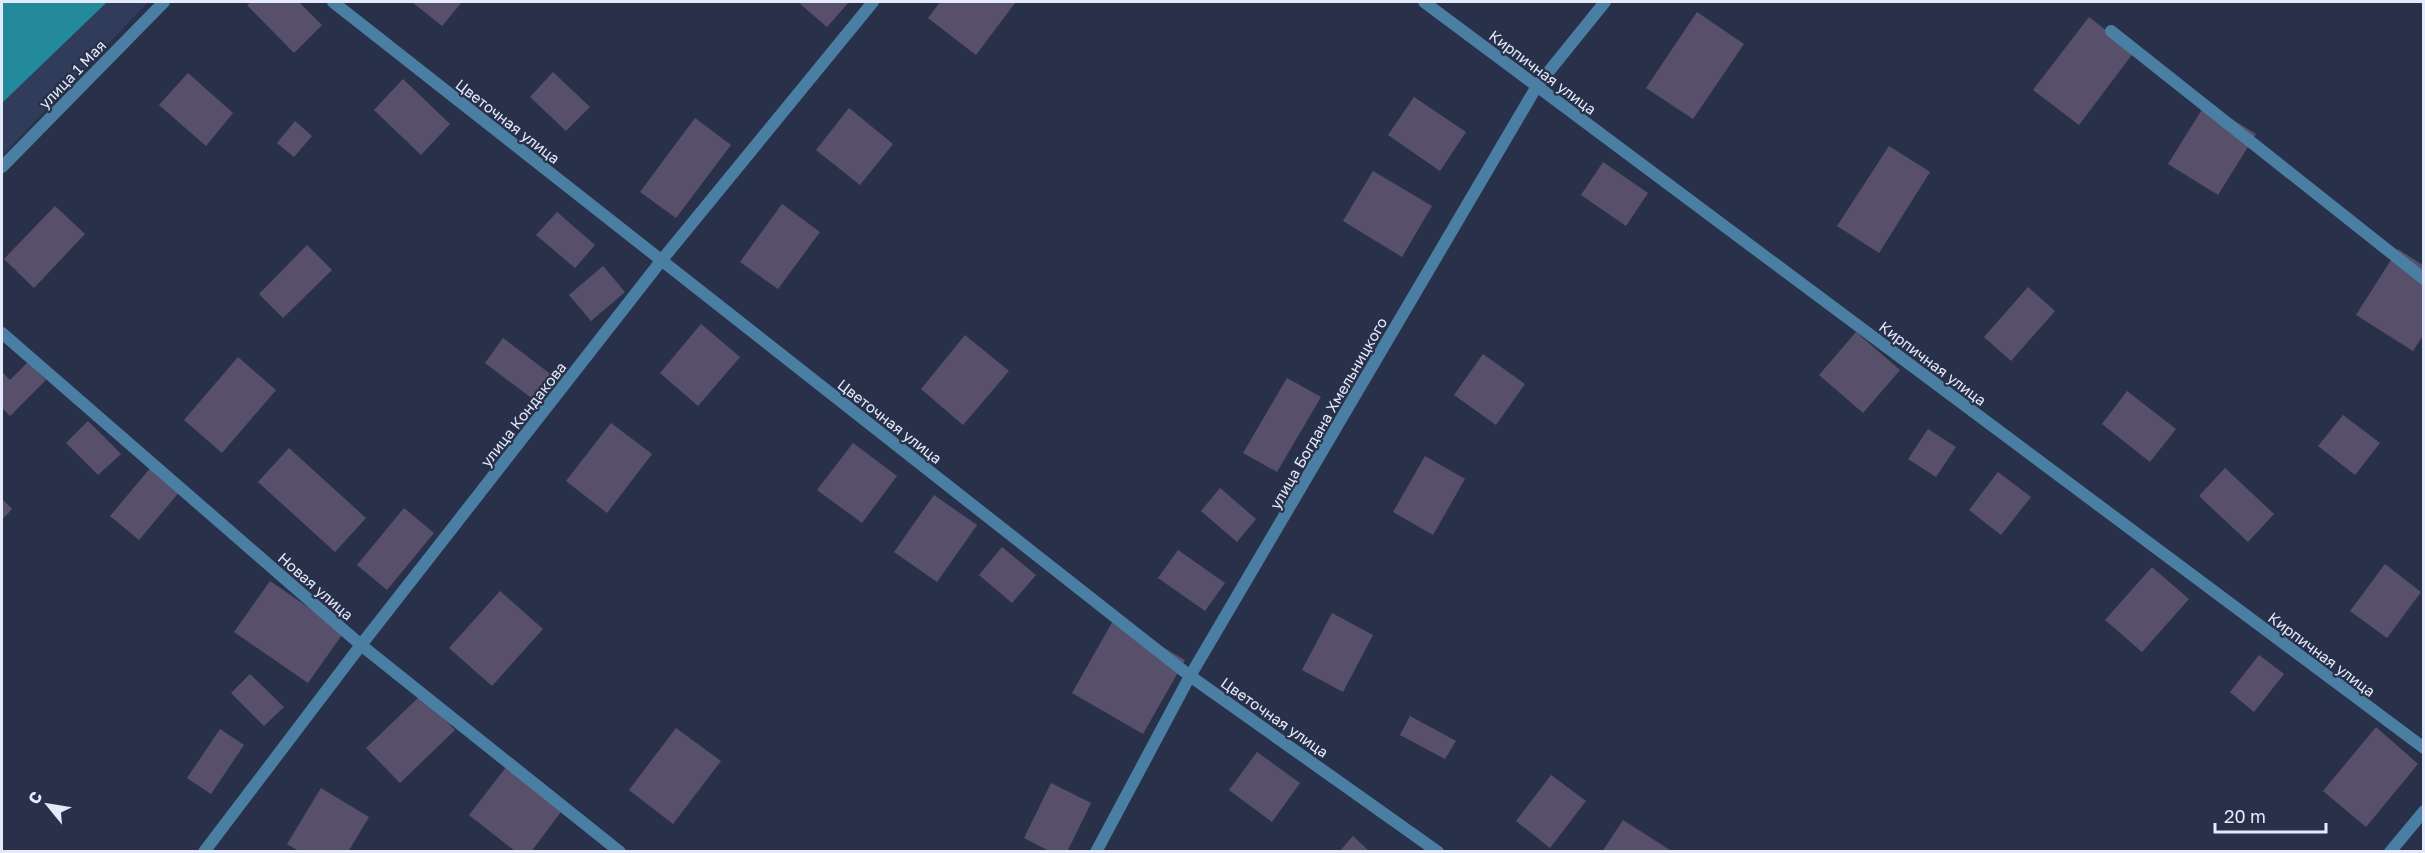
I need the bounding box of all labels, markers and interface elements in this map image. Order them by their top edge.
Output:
street label: Кирпичная улица [1486,26,1600,118]
street label: улица 1 Мая [35,36,109,112]
street label: Цветочная улица [452,75,564,167]
street label: улица Богдана Хмельницкого [1266,314,1390,512]
street label: Кирпичная улица [1876,317,1990,409]
street label: улица Кондакова [476,358,570,470]
street label: Цветочная улица [834,375,946,467]
street label: Новая улица [275,549,357,623]
street label: Кирпичная улица [2265,608,2379,700]
street label: Цветочная улица [1218,673,1332,761]
north arrow [18,775,78,835]
text: С [24,788,47,807]
scale bar [2215,796,2326,834]
text: 20 m [2224,805,2266,827]

